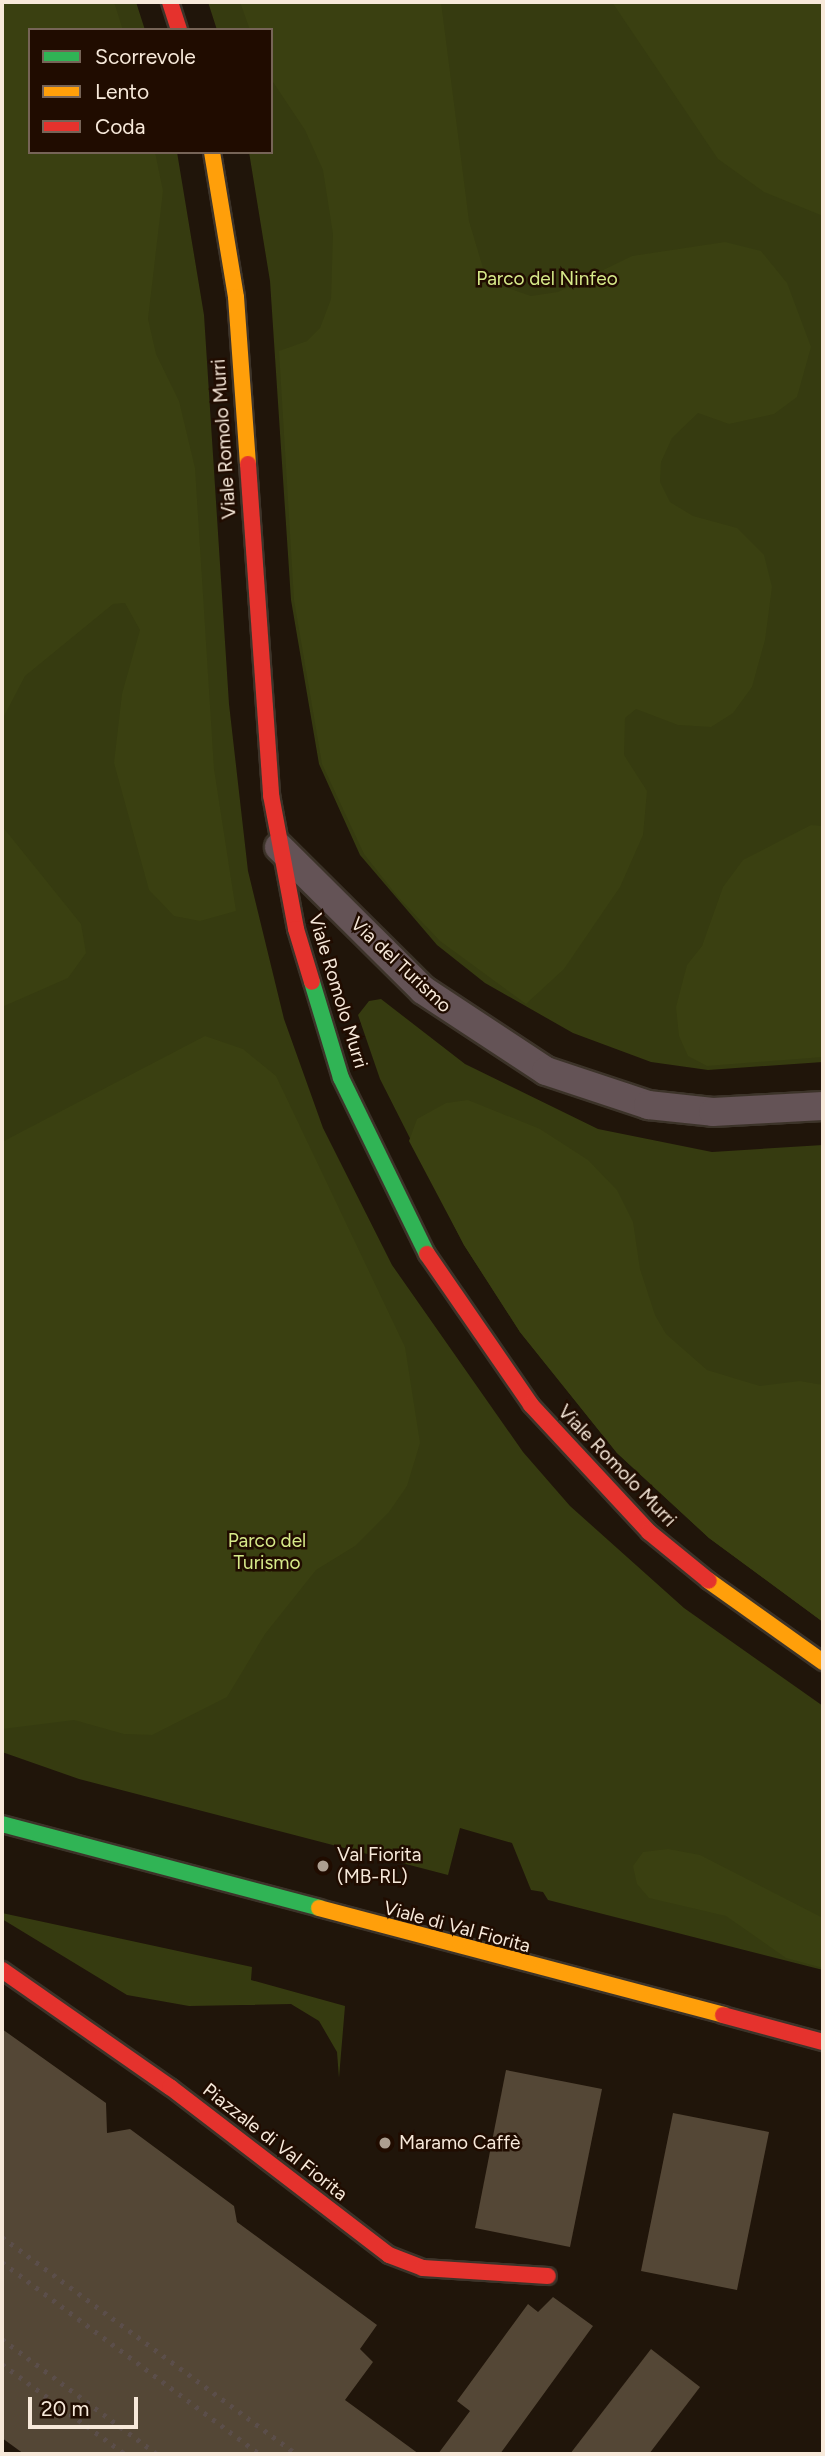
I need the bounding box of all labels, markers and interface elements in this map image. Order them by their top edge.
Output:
legend [28,28,273,154]
text: Scorrevole [95,44,196,69]
text: Lento [95,79,149,104]
text: Coda [95,114,145,139]
park label: Parco del Ninfeo [476,268,618,290]
street label: Viale Romolo Murri [207,358,241,520]
street label: Viale Romolo Murri [304,911,372,1071]
street label: Via del Turismo [346,913,456,1017]
street label: Viale Romolo Murri [553,1400,681,1532]
park label: Parco del Turismo [228,1530,306,1574]
place label: Val Fiorita (MB-RL) [337,1844,421,1888]
marker: Val Fiorita (MB-RL) [315,1858,331,1874]
street label: Viale di Val Fiorita [381,1896,533,1958]
street label: Piazzale di Val Fiorita [198,2078,352,2206]
place label: Maramo Caffè [399,2132,520,2154]
marker: Maramo Caffè [377,2135,393,2151]
scale bar [32,2382,142,2426]
text: 20 m [41,2396,89,2421]

